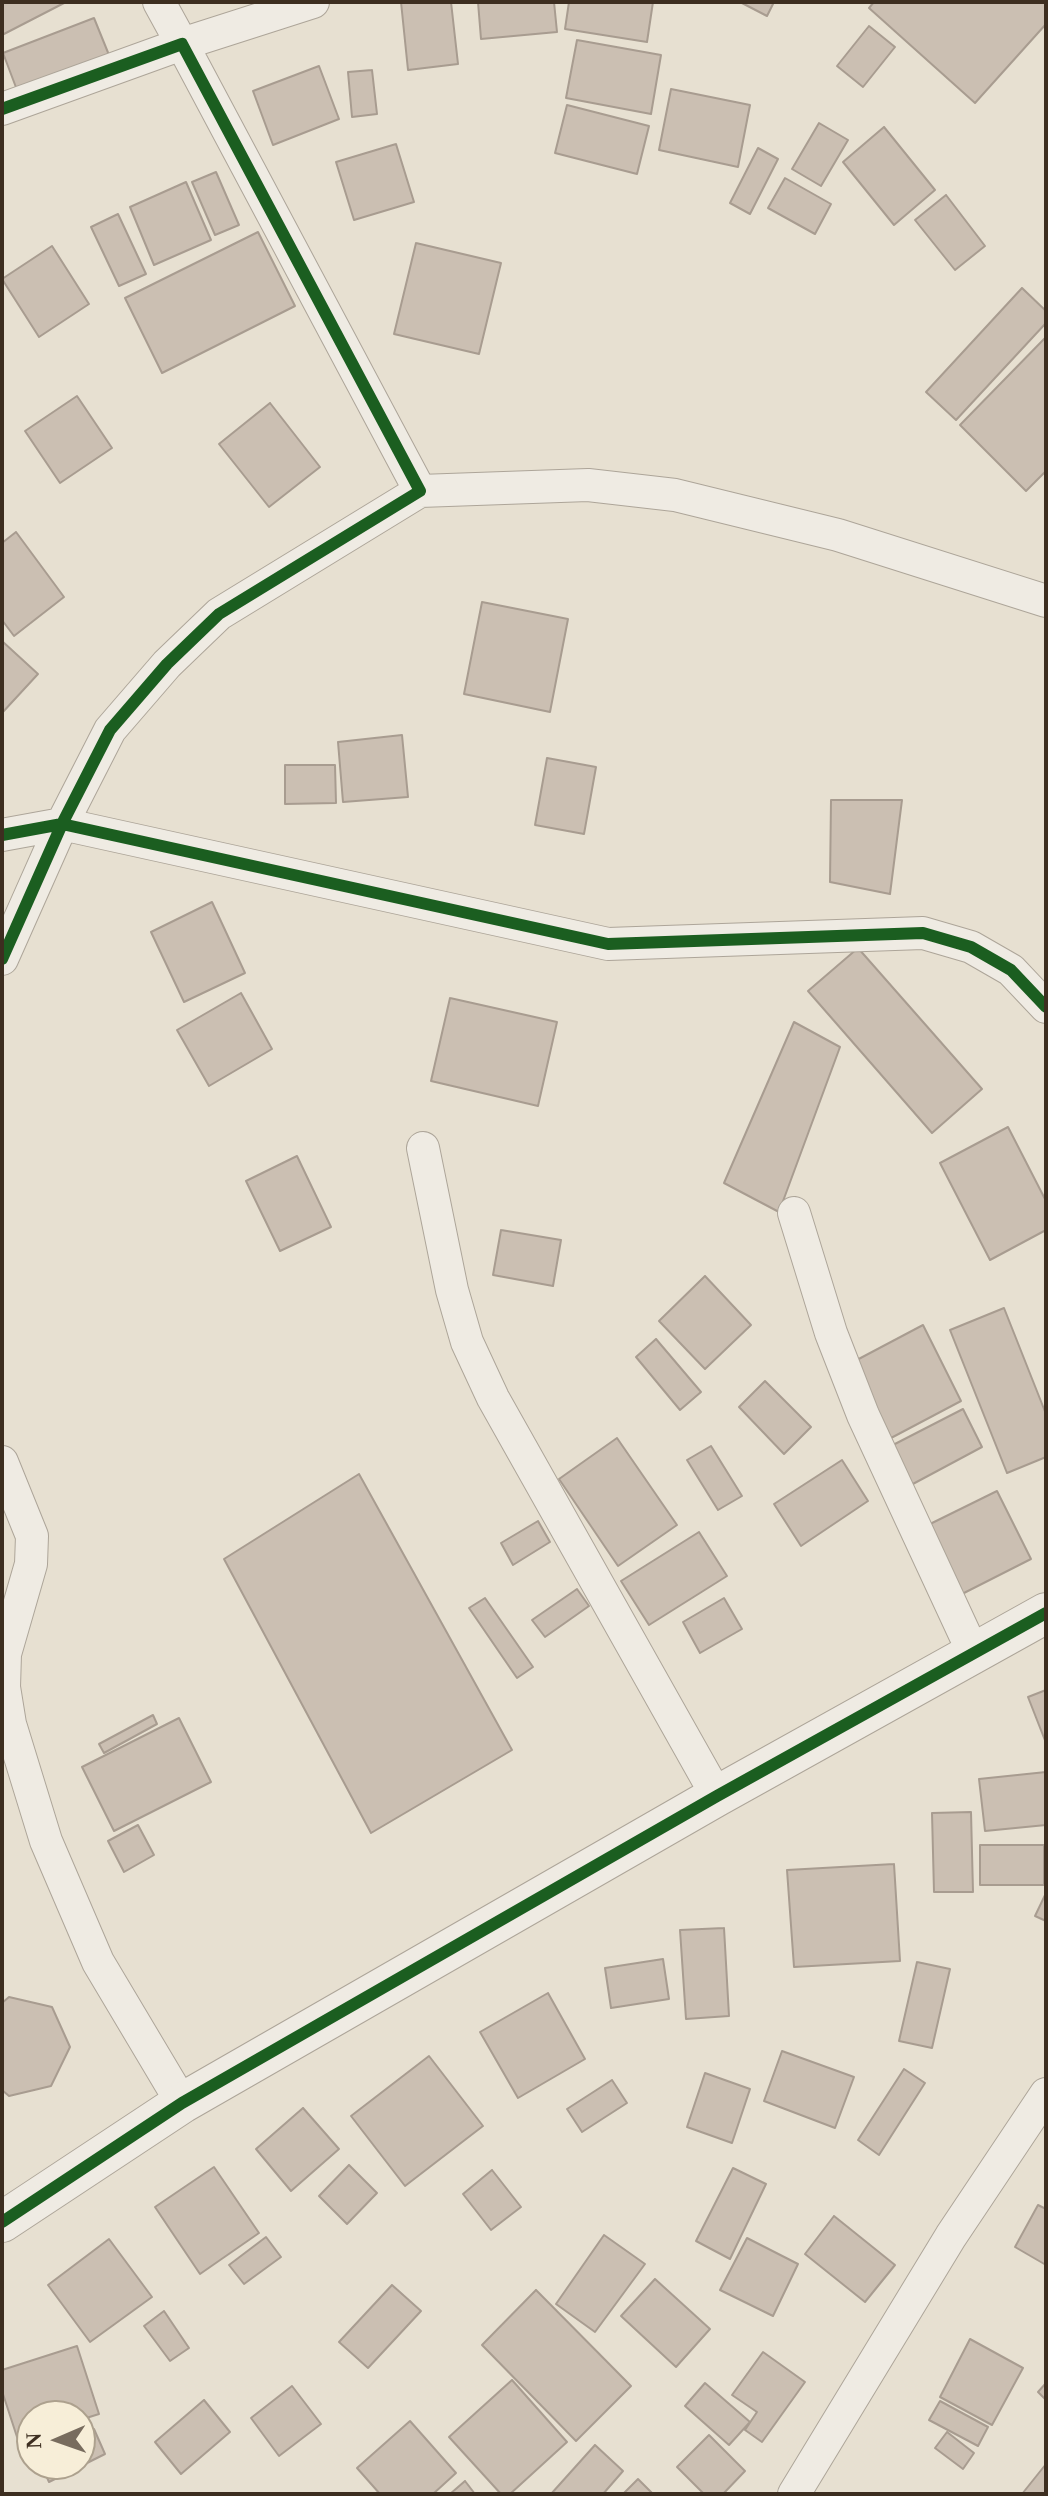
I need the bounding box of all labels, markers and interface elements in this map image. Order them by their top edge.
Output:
north arrow [16,2400,96,2480]
text: N [21,2432,46,2449]

